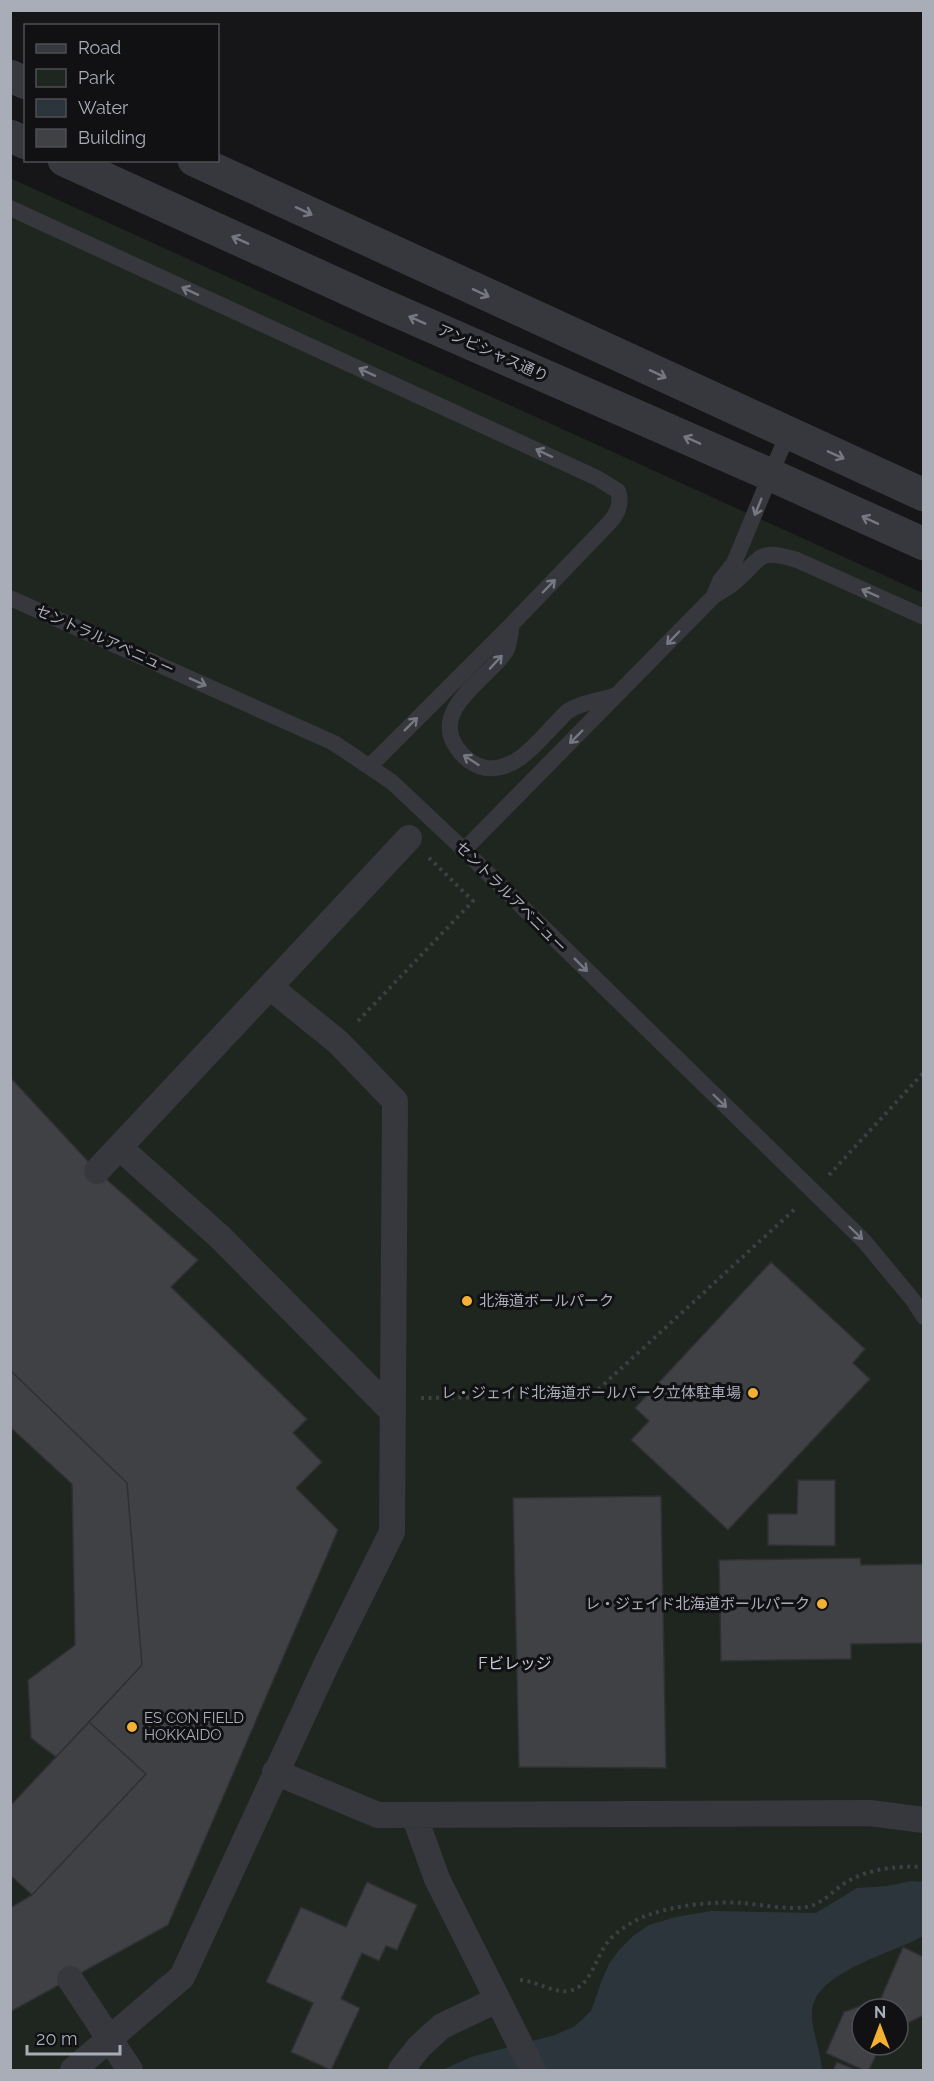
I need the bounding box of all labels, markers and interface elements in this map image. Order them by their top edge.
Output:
legend [24,24,219,162]
text: Road [78,37,121,58]
text: Park [78,67,115,88]
text: Water [78,97,129,118]
text: Building [78,127,146,148]
one-way arrow [295,207,313,218]
one-way arrow [231,234,249,245]
one-way arrow [181,284,199,296]
one-way arrow [472,287,490,299]
one-way arrow [409,314,427,325]
street label: アンビシャス通り [435,320,551,386]
one-way arrow [359,366,377,377]
one-way arrow [649,369,667,380]
one-way arrow [684,434,702,445]
one-way arrow [536,447,554,459]
one-way arrow [826,450,844,462]
one-way arrow [752,497,763,516]
one-way arrow [862,514,880,525]
one-way arrow [541,579,556,594]
one-way arrow [862,587,880,598]
street label: セントラルアベニュー [33,601,177,679]
one-way arrow [666,630,681,645]
one-way arrow [488,655,502,670]
one-way arrow [189,677,207,688]
one-way arrow [403,717,418,731]
one-way arrow [569,729,583,744]
one-way arrow [462,754,479,767]
street label: セントラルアベニュー [452,838,570,956]
one-way arrow [573,958,588,972]
one-way arrow [713,1094,728,1108]
one-way arrow [848,1226,863,1240]
place label: 北海道ボールパーク [479,1292,614,1310]
marker: 北海道ボールパーク [460,1294,474,1308]
place label: レ・ジェイド北海道ボールパーク立体駐車場 [441,1384,741,1402]
marker: レ・ジェイド北海道ボールパーク立体駐車場 [746,1386,760,1400]
place label: レ・ジェイド北海道ボールパーク [585,1595,810,1613]
marker: レ・ジェイド北海道ボールパーク [815,1597,829,1611]
district label: Fビレッジ [478,1654,552,1673]
place label: ES CON FIELD HOKKAIDO [144,1709,244,1744]
marker: ES CON FIELD HOKKAIDO [125,1720,139,1734]
north arrow [850,1997,910,2057]
text: N [874,2003,886,2022]
scale bar [27,2018,120,2056]
text: 20 m [36,2028,78,2049]

